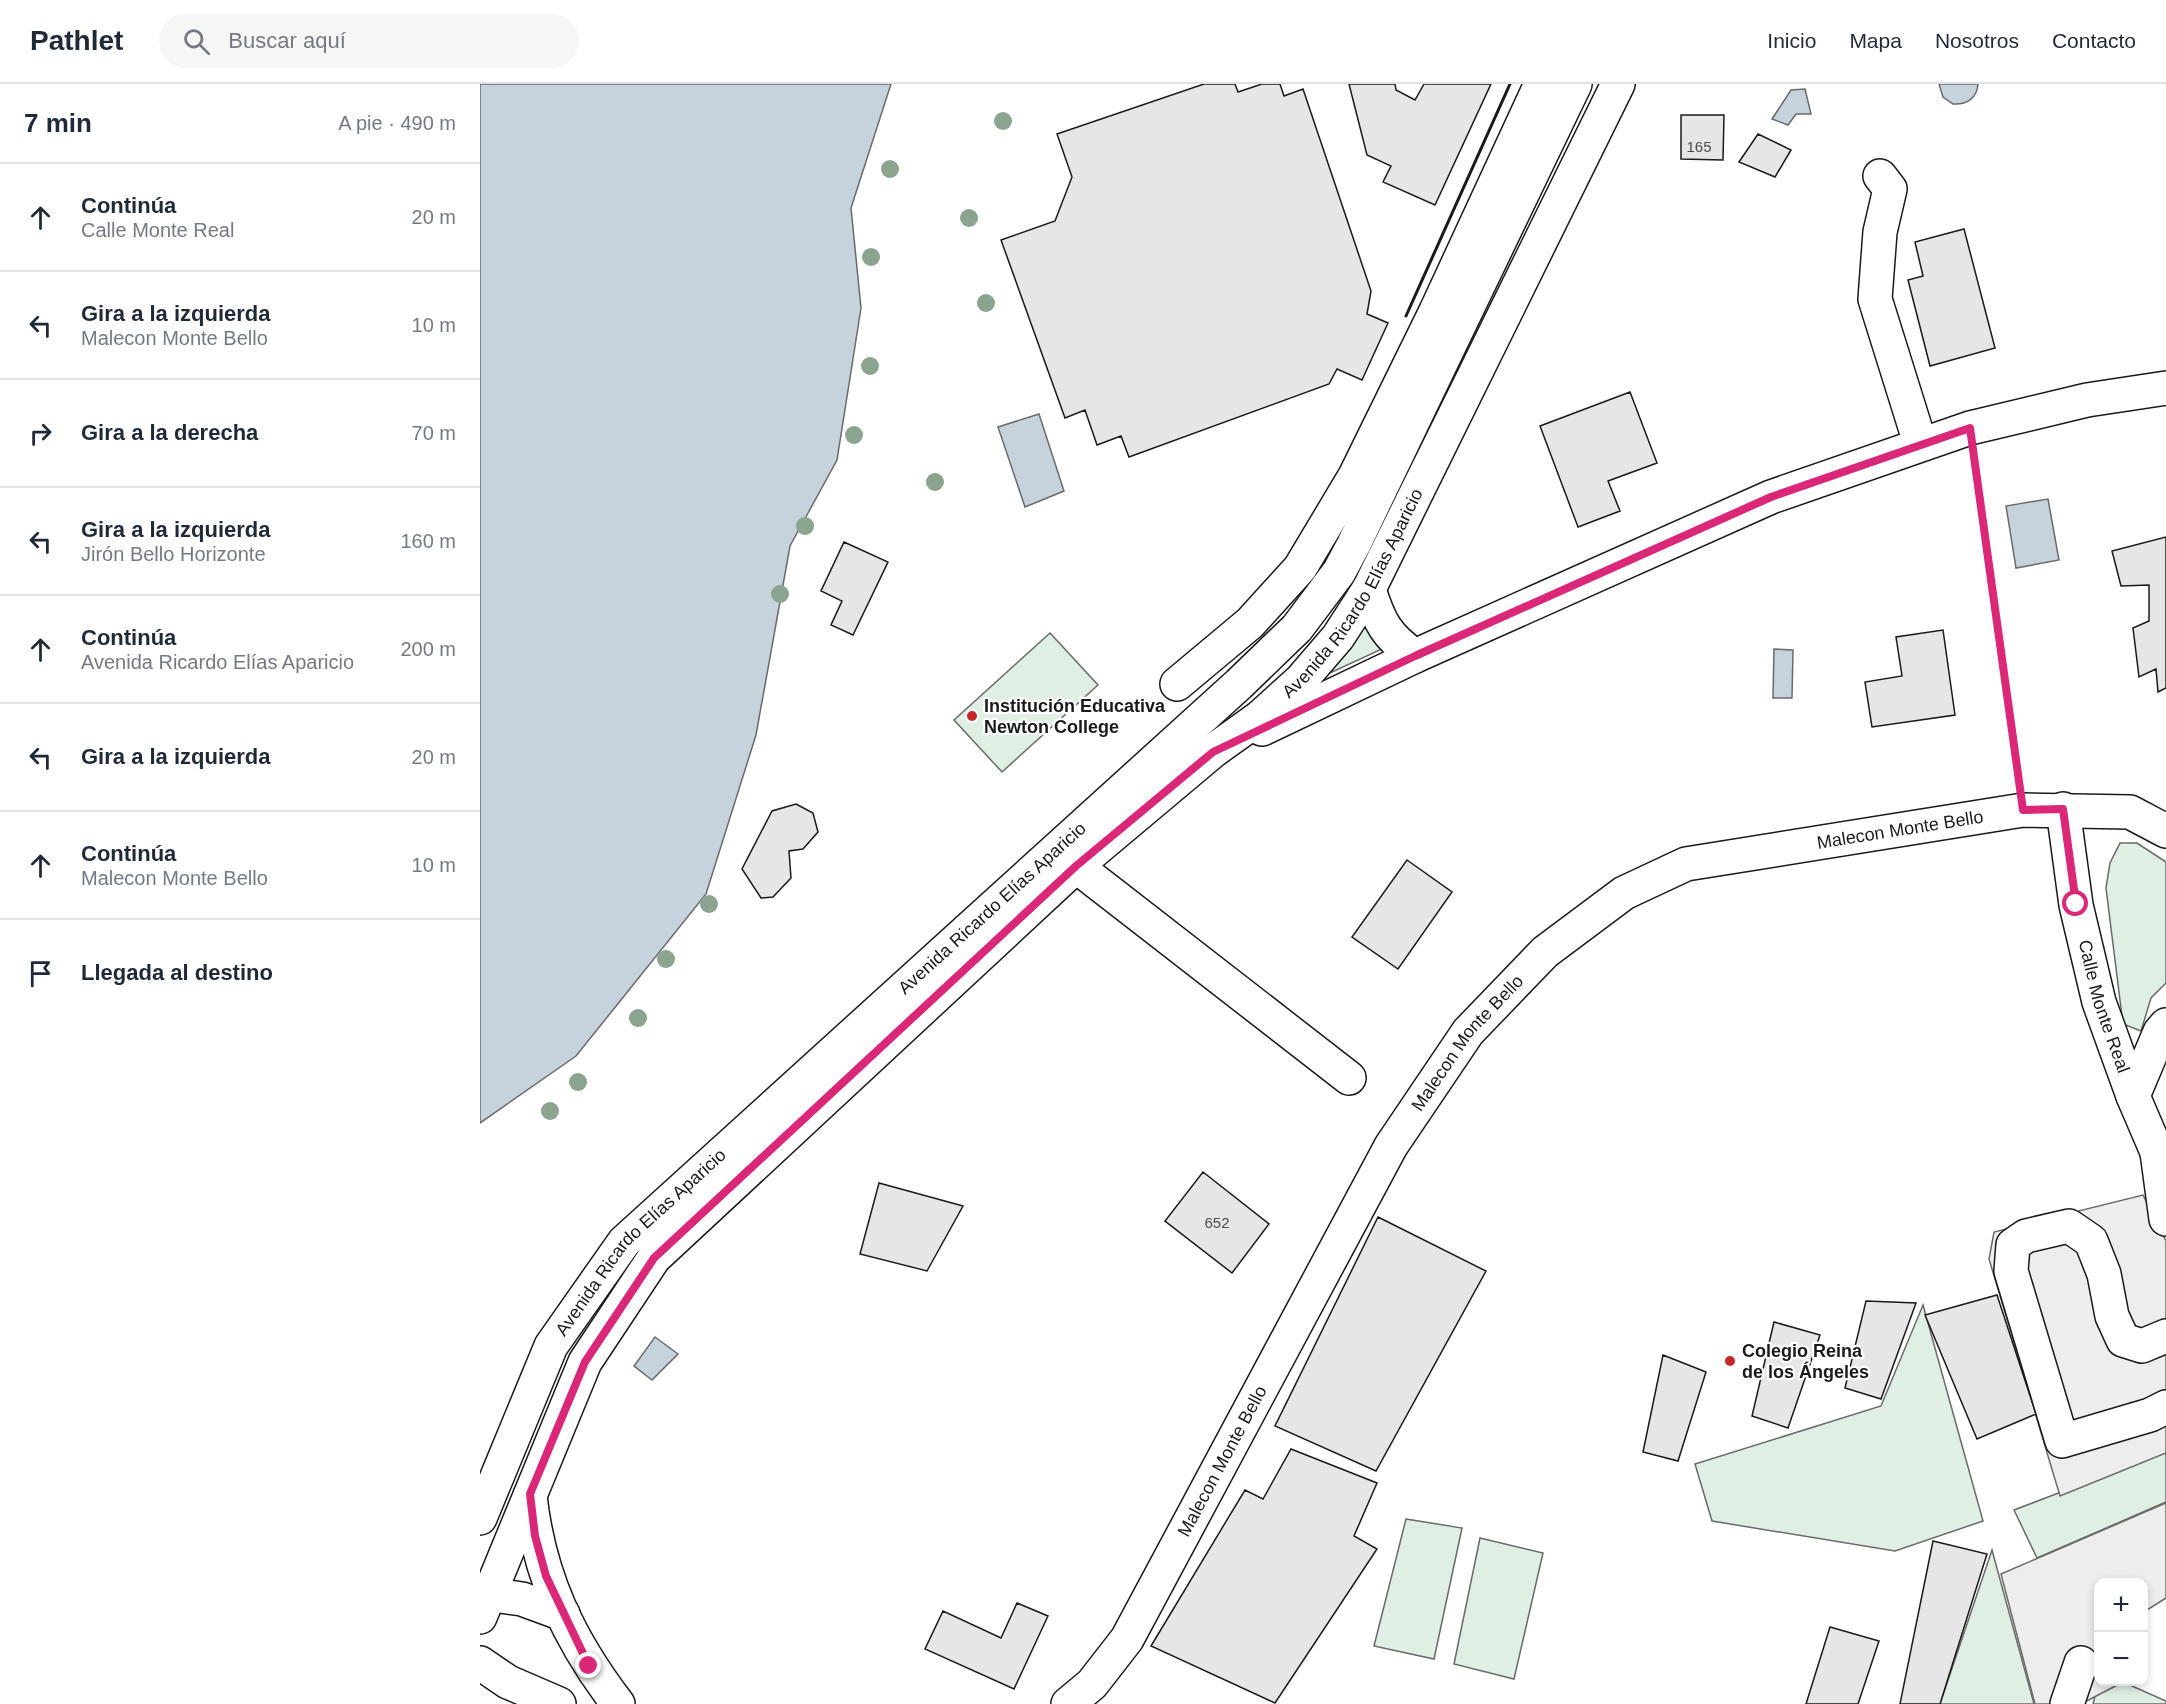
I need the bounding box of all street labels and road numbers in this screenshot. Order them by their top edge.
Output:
street label: Avenida Ricardo Elías Aparicio [1278,486,1427,702]
street label: Malecon Monte Bello [1816,807,1985,853]
street label: Avenida Ricardo Elías Aparicio [894,818,1090,998]
street label: Calle Monte Real [2075,938,2134,1075]
street label: Malecon Monte Bello [1408,971,1527,1115]
street label: Avenida Ricardo Elías Aparicio [551,1145,730,1340]
street label: Malecon Monte Bello [1174,1382,1271,1540]

